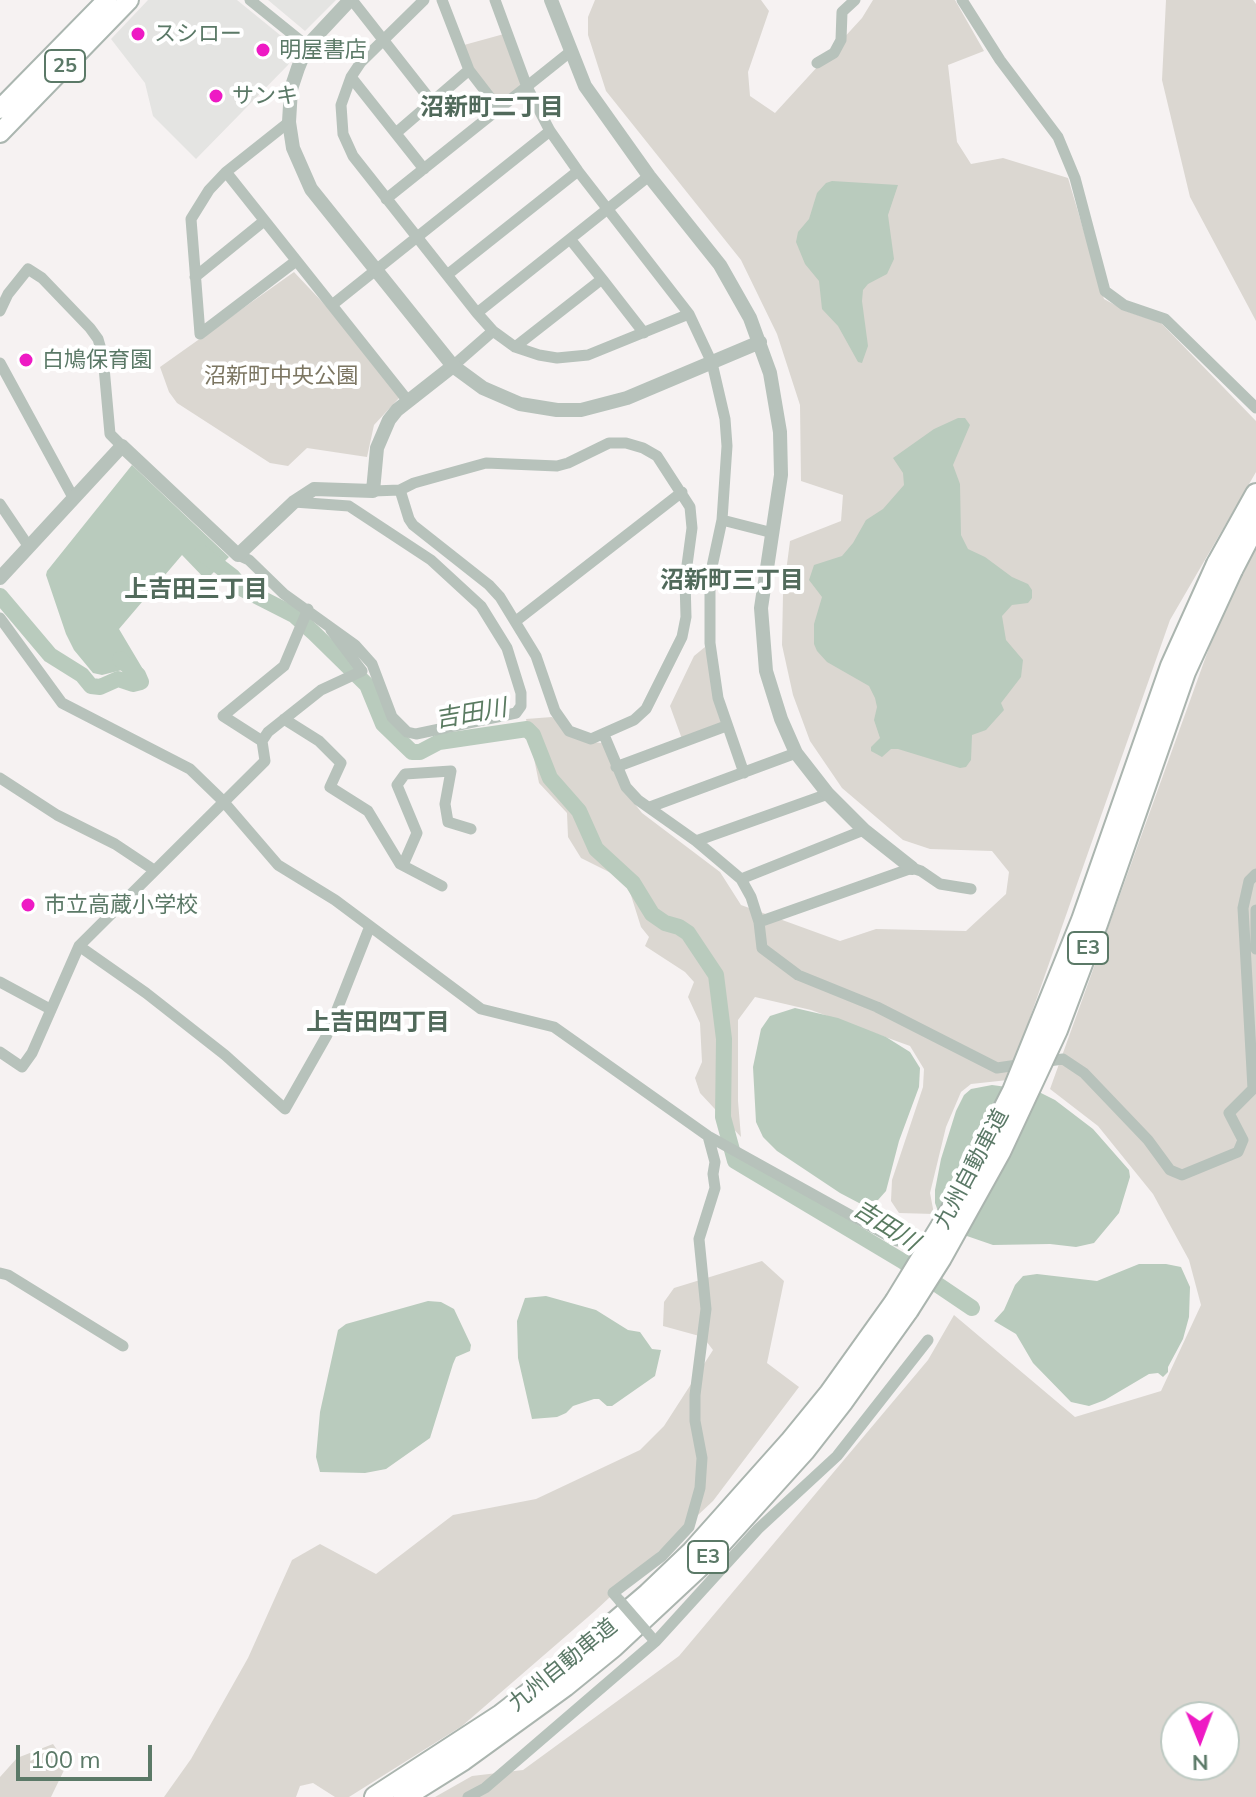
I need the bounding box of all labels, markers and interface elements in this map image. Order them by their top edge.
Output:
place label: スシロー [154,21,242,47]
marker: スシロー [129,25,147,43]
place label: 明屋書店 [279,37,367,63]
marker: 明屋書店 [254,41,272,59]
road number: 25 [45,50,85,82]
place label: サンキ [232,83,298,109]
marker: サンキ [207,87,225,105]
district label: 沼新町二丁目 [420,94,564,122]
place label: 白鳩保育園 [42,347,152,373]
marker: 白鳩保育園 [17,351,35,369]
park label: 沼新町中央公園 [204,363,358,389]
district label: 沼新町三丁目 [660,567,804,595]
district label: 上吉田三丁目 [124,576,268,604]
water label: 吉田川 [433,694,509,734]
place label: 市立高蔵小学校 [44,892,198,918]
marker: 市立高蔵小学校 [19,896,37,914]
road number: E3 [1068,932,1108,964]
district label: 上吉田四丁目 [306,1009,450,1037]
street label: 九州自動車道 [929,1105,1015,1233]
water label: 吉田川 [848,1195,924,1257]
road number: E3 [688,1541,728,1573]
street label: 九州自動車道 [503,1613,623,1717]
north arrow [1160,1701,1240,1781]
scale bar [20,1729,156,1779]
text: 100 m [30,1744,101,1774]
text: N [1192,1749,1209,1777]

